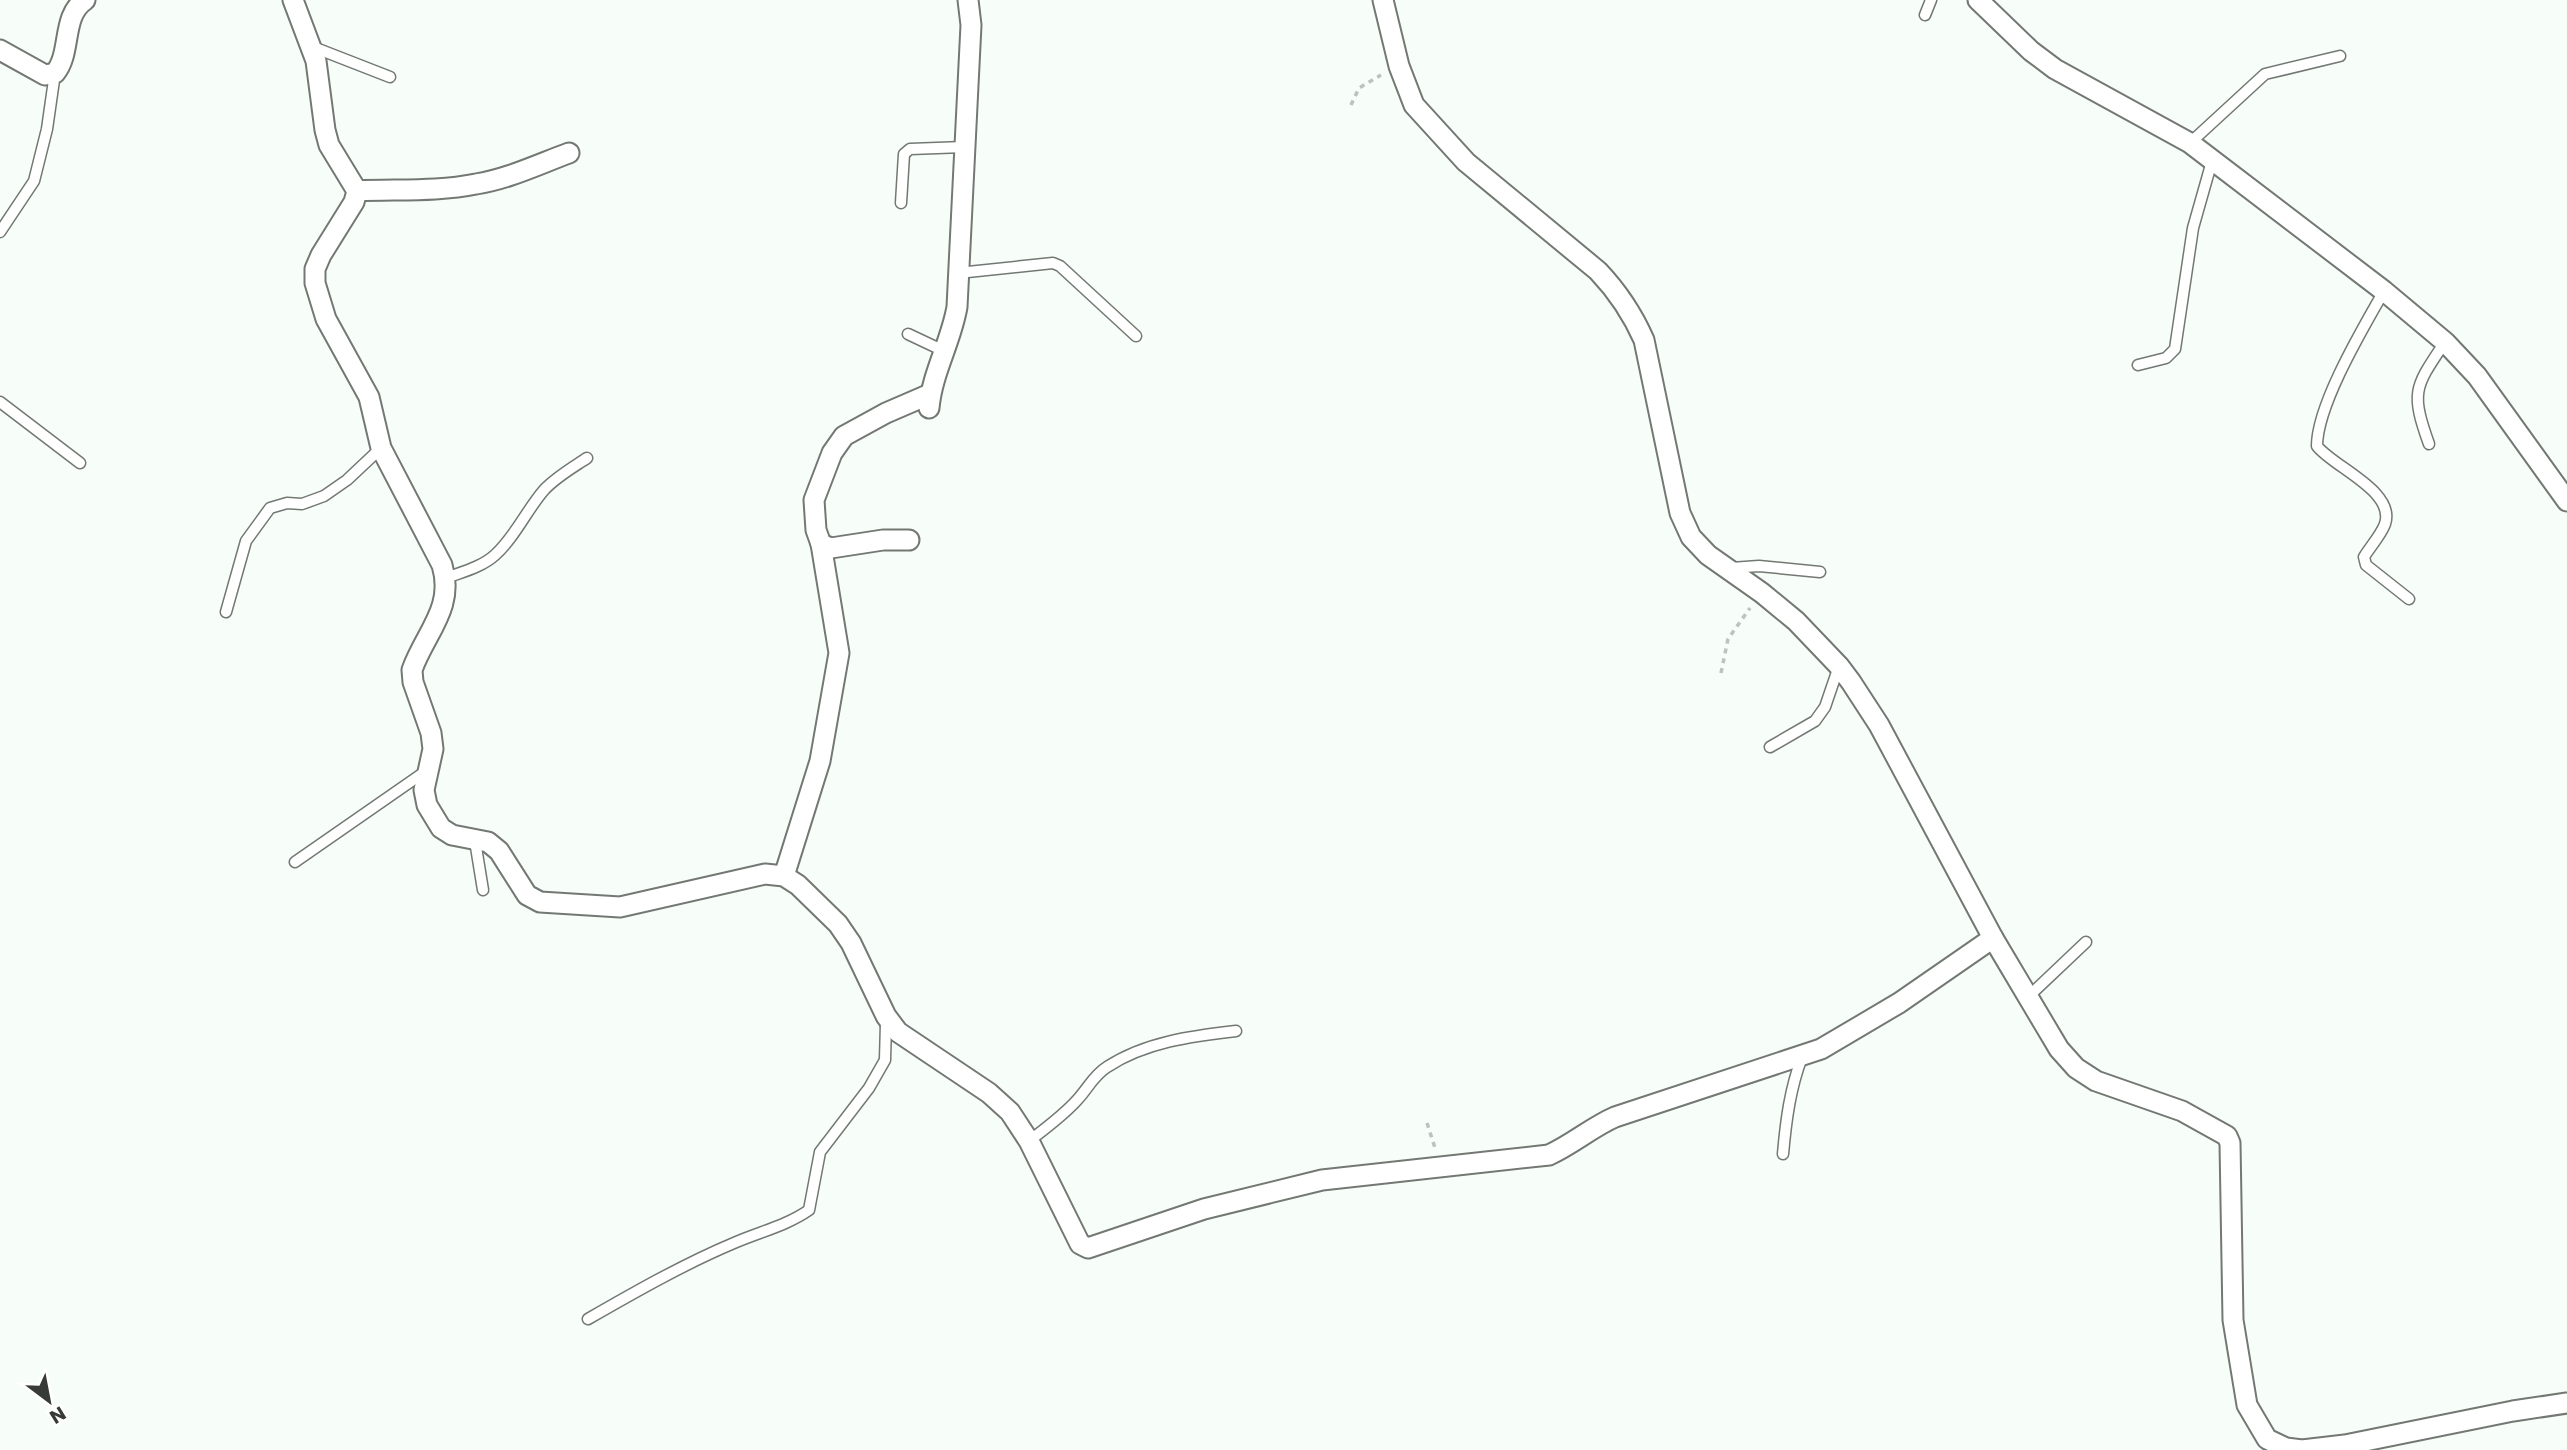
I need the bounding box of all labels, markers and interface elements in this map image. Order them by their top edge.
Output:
north arrow [14,1366,84,1436]
text: N [45,1400,71,1430]

